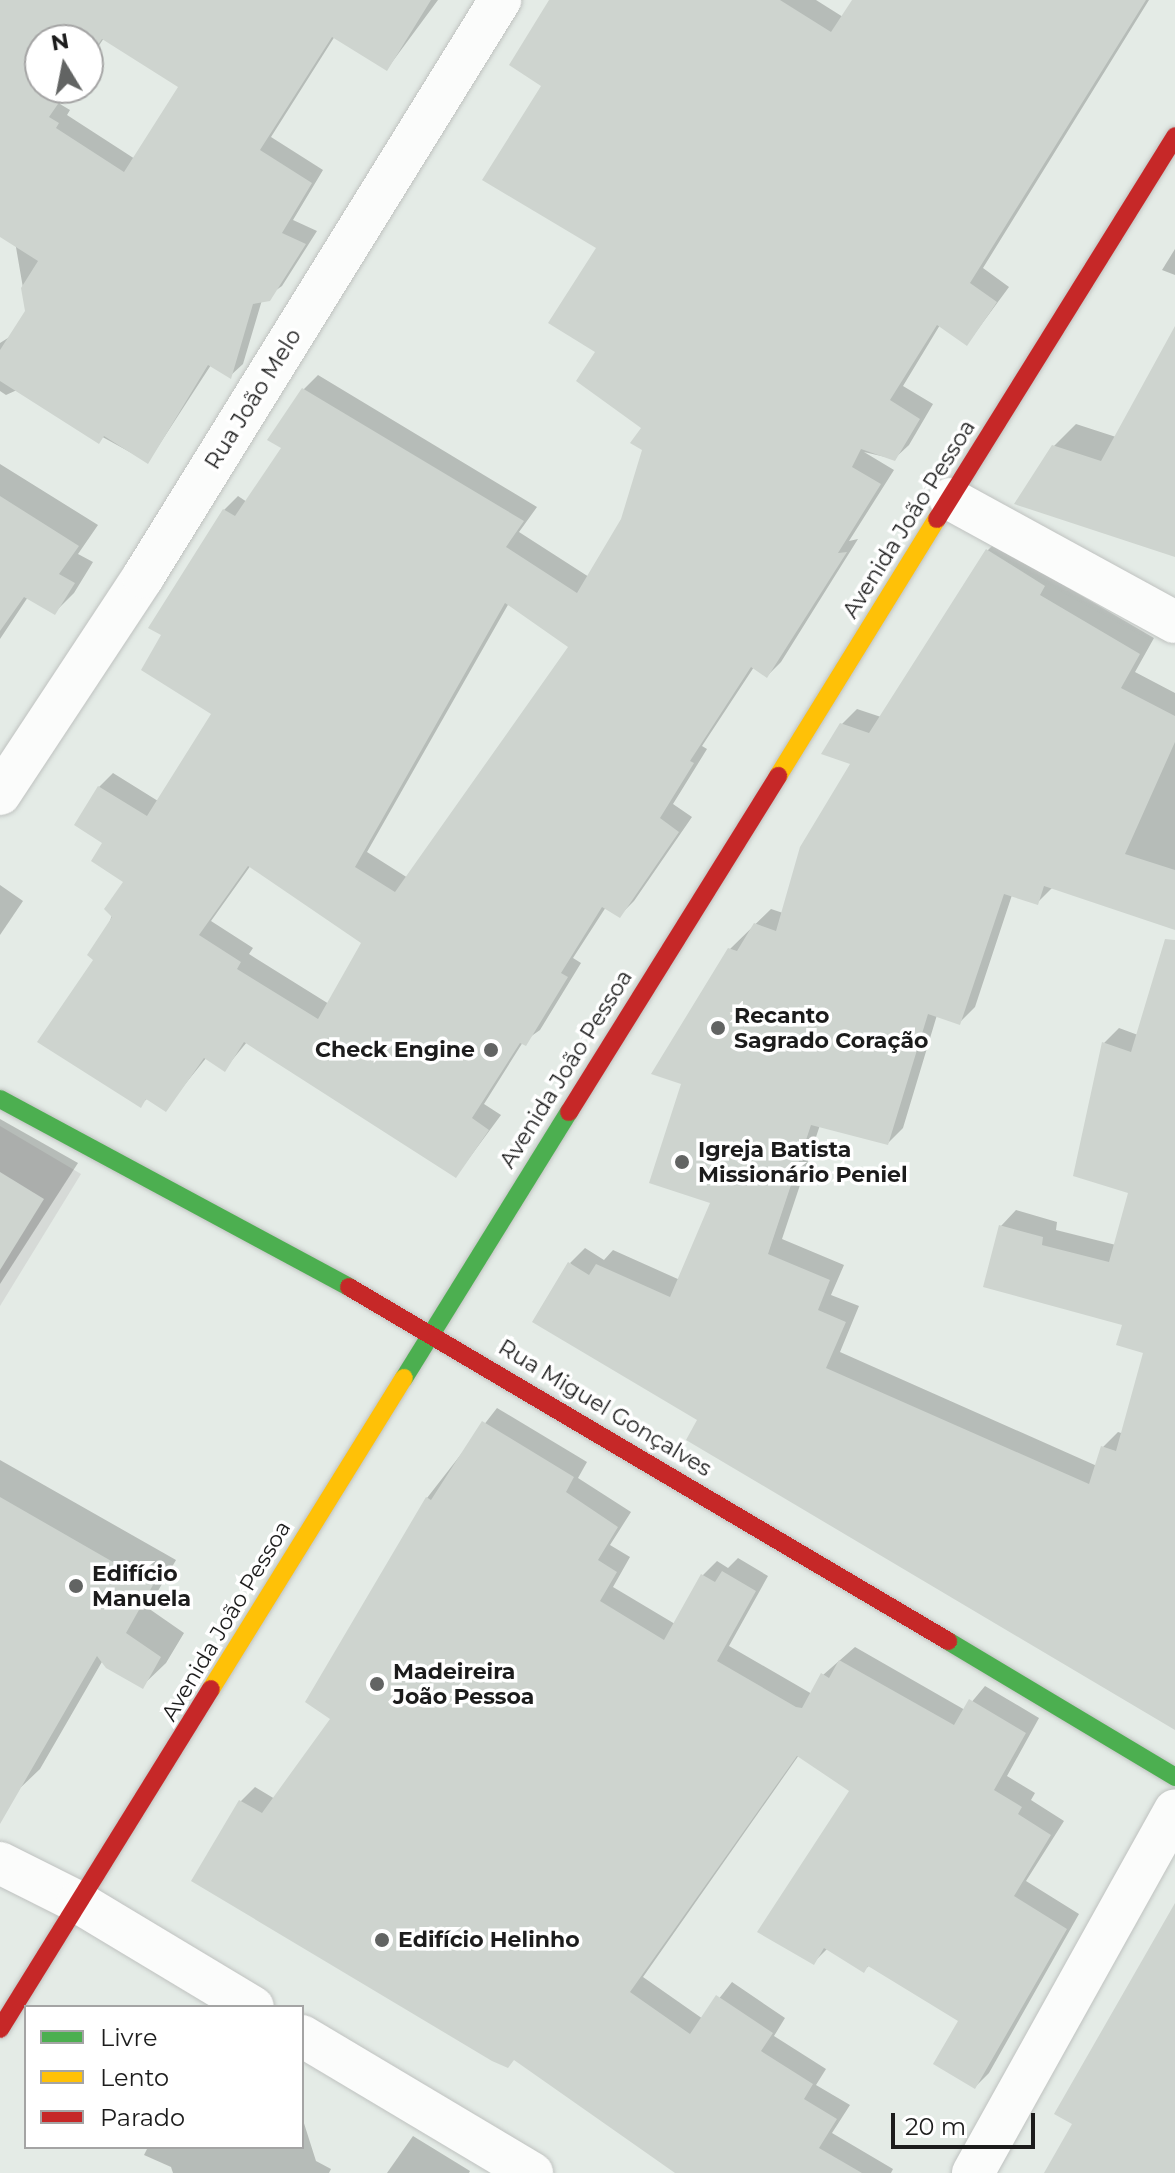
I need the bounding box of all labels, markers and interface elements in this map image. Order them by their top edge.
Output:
north arrow [24,24,104,104]
text: N [49,27,71,57]
street label: Rua João Melo [199,324,307,474]
street label: Avenida João Pessoa [837,415,981,623]
street label: Avenida João Pessoa [494,965,638,1173]
place label: Recanto Sagrado Coração [734,1002,929,1054]
marker: Recanto Sagrado Coração [709,1019,727,1037]
place label: Check Engine [315,1037,475,1063]
marker: Check Engine [482,1041,500,1059]
place label: Igreja Batista Missionário Peniel [698,1136,908,1188]
marker: Igreja Batista Missionário Peniel [673,1153,691,1171]
street label: Rua Miguel Gonçalves [494,1334,716,1482]
street label: Avenida João Pessoa [156,1516,296,1726]
place label: Edifício Manuela [92,1560,191,1612]
marker: Edifício Manuela [67,1577,85,1595]
place label: Madeireira João Pessoa [393,1658,534,1710]
marker: Madeireira João Pessoa [368,1675,386,1693]
place label: Edifício Helinho [398,1927,580,1953]
marker: Edifício Helinho [373,1931,391,1949]
legend [24,2005,304,2149]
text: Livre [100,2023,157,2052]
text: Lento [100,2063,169,2092]
scale bar [895,2097,1039,2147]
text: Parado [100,2103,185,2132]
text: 20 m [905,2112,966,2141]

